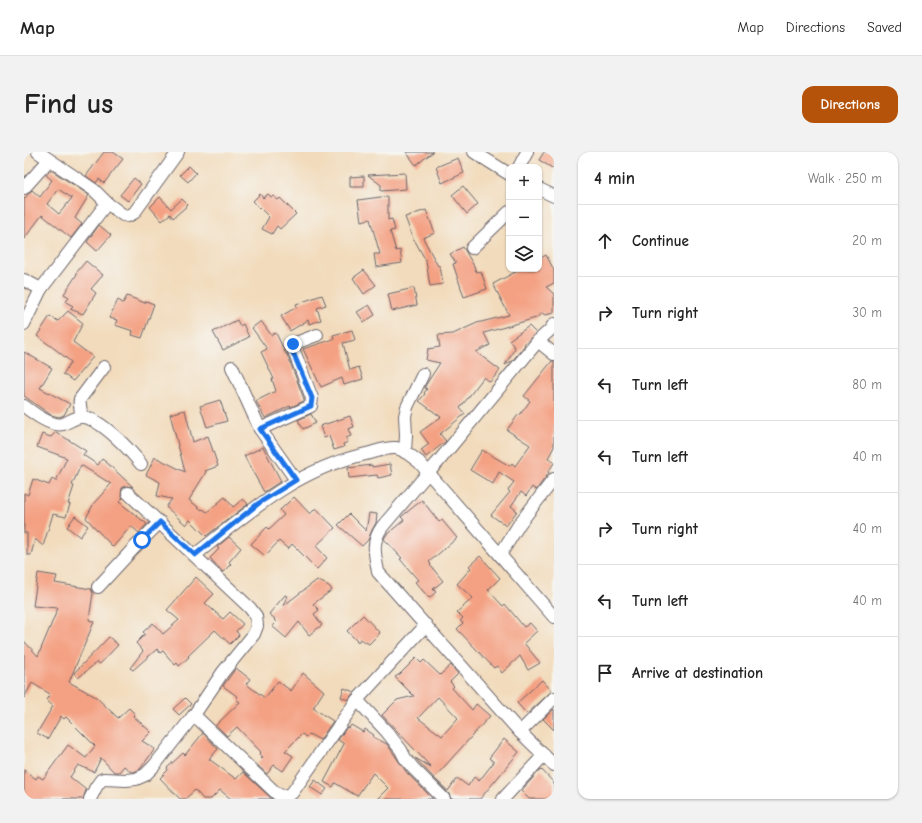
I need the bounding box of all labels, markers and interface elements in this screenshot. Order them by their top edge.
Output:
text: Map [20,17,55,39]
text: Map [737,19,764,36]
text: Directions [786,19,845,36]
text: Saved [867,19,902,36]
button: Directions [802,86,898,123]
text: Find us [24,88,113,120]
map controls [506,164,542,272]
button: + [506,164,542,200]
text: 4 min [594,169,635,188]
text: Walk · 250 m [808,171,882,186]
button: − [506,200,542,236]
icon: ahead [594,230,616,252]
text: Continue [632,232,689,250]
text: 20 m [852,233,882,248]
button: layers [506,236,542,272]
icon: right [594,302,616,324]
text: Turn right [632,304,698,322]
text: 30 m [852,305,882,320]
route end [284,335,302,353]
icon: left [594,374,616,396]
text: Turn left [632,376,688,394]
text: 80 m [852,377,882,392]
icon: left [594,446,616,468]
text: Turn left [632,448,688,466]
text: 40 m [853,449,882,464]
icon: right [594,518,616,540]
text: Turn right [632,520,698,538]
text: 40 m [853,521,882,536]
route start [133,531,151,549]
icon: left [594,590,616,612]
text: Turn left [632,592,688,610]
text: 40 m [853,593,882,608]
icon: arrive [594,662,616,684]
text: Arrive at destination [632,664,763,682]

